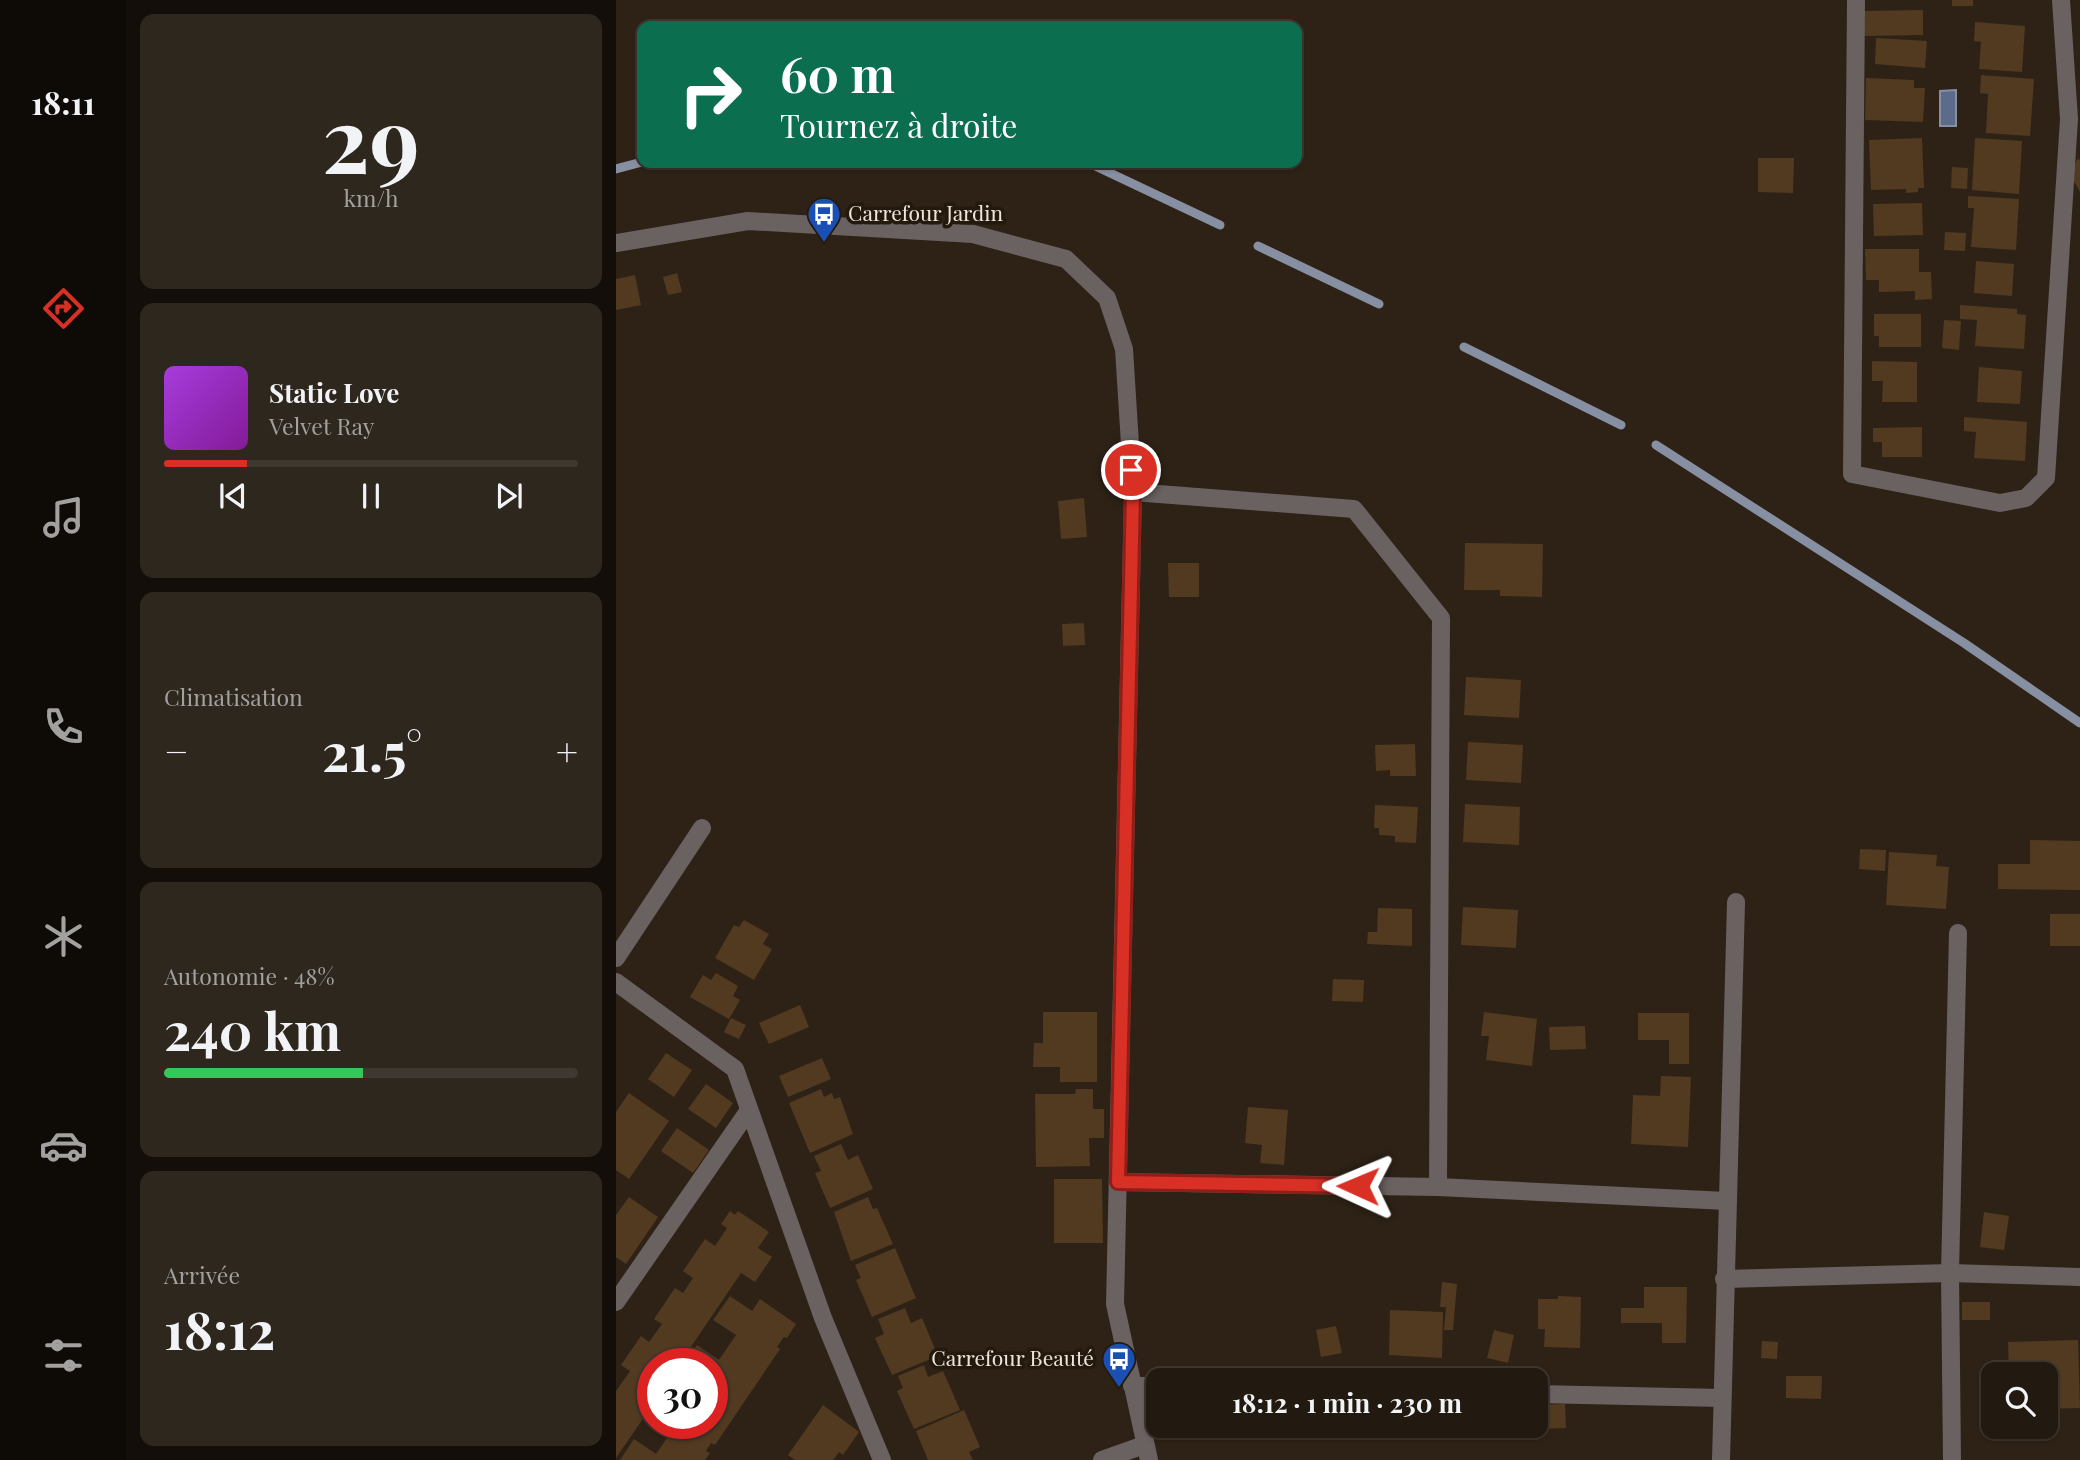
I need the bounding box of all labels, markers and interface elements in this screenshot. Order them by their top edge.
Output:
text: 60 m [780,40,895,105]
icon: right [665,49,756,140]
text: 29 [322,76,420,197]
text: 18:11 [31,80,95,123]
text: Tournez à droite [780,103,1018,146]
text: km/h [343,182,399,213]
bus stop icon: Carrefour Jardin [805,195,843,244]
place label: Carrefour Jardin [848,198,1003,226]
icon: directions [39,284,88,333]
text: Static Love [269,375,399,410]
text: Velvet Ray [269,410,374,441]
pin [1101,440,1161,500]
icon: arrive [1112,451,1150,489]
icon: previous [214,477,252,515]
icon: pause [352,477,390,515]
icon: next [490,477,528,515]
icon: music [39,493,88,542]
text: Climatisation [164,681,303,712]
icon: phone [39,702,88,751]
text: 21.5° [322,716,422,785]
text: − [164,725,189,776]
text: + [556,725,578,776]
icon: climate [39,912,88,961]
text: Autonomie · 48% [164,960,334,991]
text: 240 km [164,995,341,1064]
icon: car [39,1121,88,1170]
position arrow [1321,1149,1395,1223]
text: Arrivée [164,1259,240,1290]
text: 18:12 [164,1294,275,1363]
icon: filters [39,1331,88,1380]
bus stop icon: Carrefour Beauté [1100,1340,1138,1389]
place label: Carrefour Beauté [931,1343,1094,1371]
speed limit sign: 30 [637,1348,728,1439]
map controls [1981,1362,2058,1439]
button: search [1981,1362,2058,1439]
text: 18:12 · 1 min · 230 m [1232,1385,1462,1420]

